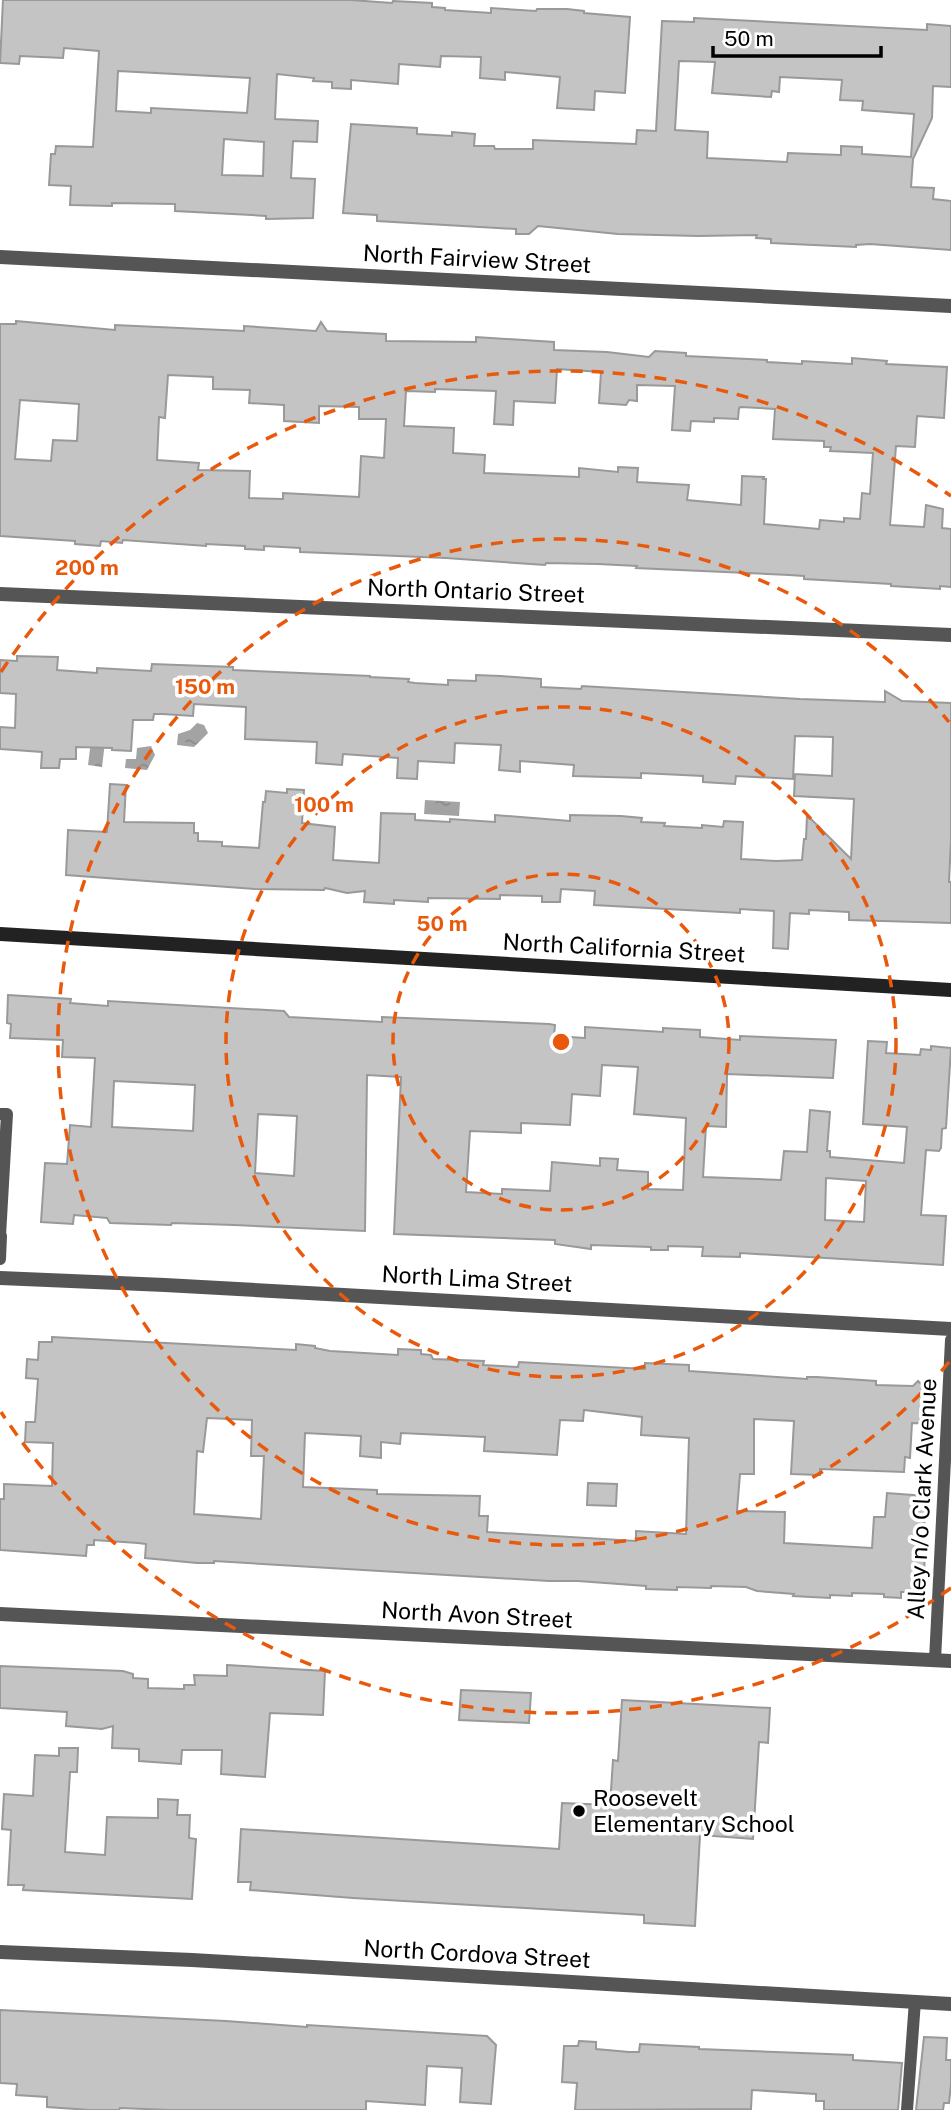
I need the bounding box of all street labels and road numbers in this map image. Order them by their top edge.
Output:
street label: North Fairview Street [362,239,592,278]
street label: North Ontario Street [367,573,585,608]
street label: North California Street [502,928,746,967]
street label: North Lima Street [381,1260,573,1297]
street label: Alley n/o Clark Avenue [902,1378,941,1620]
street label: North Avon Street [380,1596,574,1633]
street label: North Cordova Street [363,1934,591,1973]

